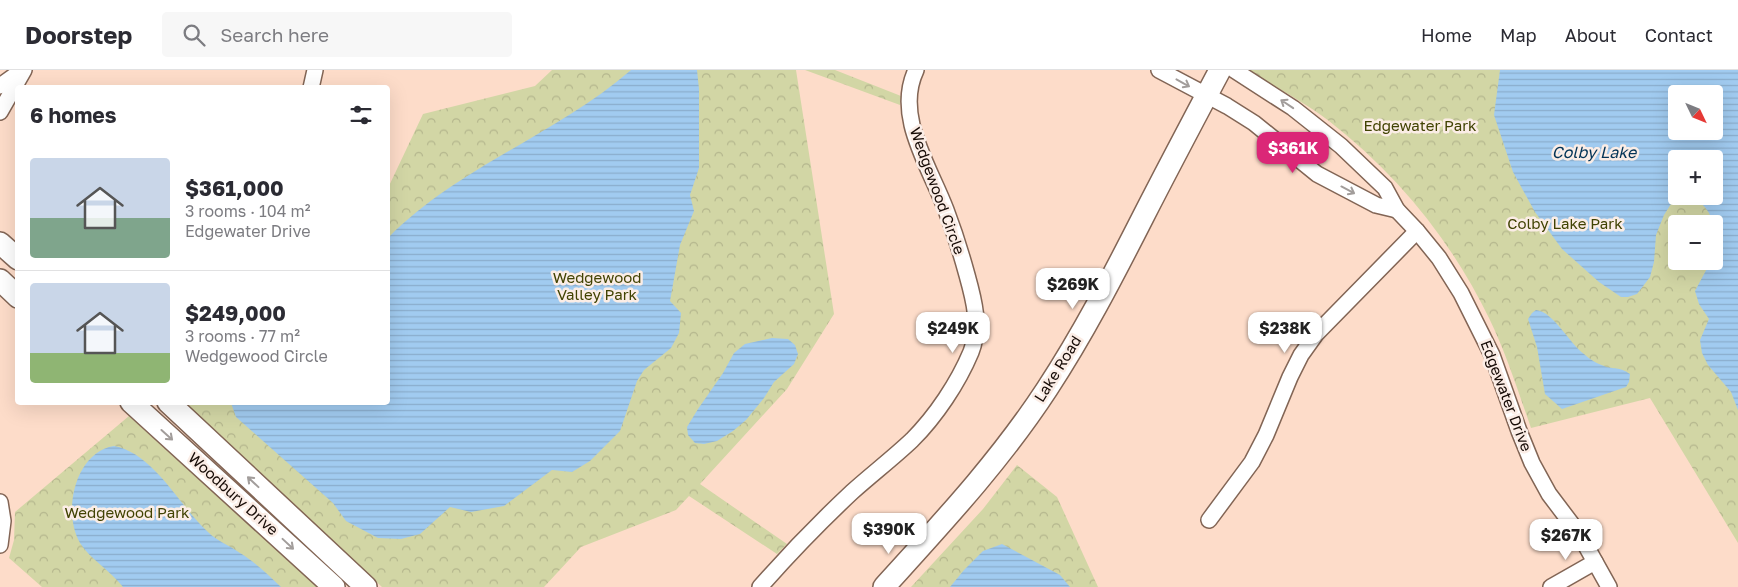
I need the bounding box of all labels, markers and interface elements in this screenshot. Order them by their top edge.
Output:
search box [162,12,512,57]
text: Doorstep [25,20,132,49]
icon: search [180,21,208,49]
text: Search here [220,23,329,46]
text: Home [1421,24,1472,46]
text: Map [1500,24,1537,46]
text: About [1565,24,1617,46]
text: Contact [1645,24,1713,46]
one-way arrow [1175,79,1190,88]
north arrow [1668,85,1722,140]
map controls [1668,85,1723,270]
one-way arrow [1281,99,1295,109]
icon: filters [347,101,375,129]
text: 6 homes [30,102,116,128]
park label: Edgewater Park [1364,116,1477,134]
street label: Wedgewood Circle [907,125,969,257]
pin: $361K [1258,132,1328,174]
text: $361K [1268,138,1318,158]
water label: Colby Lake [1552,142,1638,162]
button: + [1668,150,1723,205]
text: $361,000 [185,175,284,201]
icon: home [70,178,130,238]
one-way arrow [1341,186,1355,196]
text: 3 rooms · 104 m² [185,201,310,221]
park label: Colby Lake Park [1507,214,1623,232]
button: − [1668,215,1723,270]
text: Edgewater Drive [185,221,311,241]
park label: Wedgewood Valley Park [553,268,641,303]
pin: $269K [1038,268,1108,310]
text: $269K [1047,274,1099,294]
text: $249,000 [185,300,286,326]
icon: home [70,303,130,363]
pin: $249K [918,312,988,354]
pin: $238K [1250,312,1320,354]
text: $249K [927,318,979,338]
text: $238K [1259,318,1311,338]
text: 3 rooms · 77 m² [185,326,300,346]
street label: Lake Road [1030,332,1085,405]
street label: Edgewater Drive [1477,337,1537,454]
text: Wedgewood Circle [185,346,328,366]
one-way arrow [161,429,174,441]
street label: Woodbury Drive [185,448,283,539]
one-way arrow [247,476,260,488]
park label: Wedgewood Park [65,503,190,521]
pin: $390K [854,512,924,555]
pin: $267K [1531,518,1601,561]
text: $390K [863,519,915,539]
text: $267K [1541,525,1591,545]
one-way arrow [281,538,294,550]

